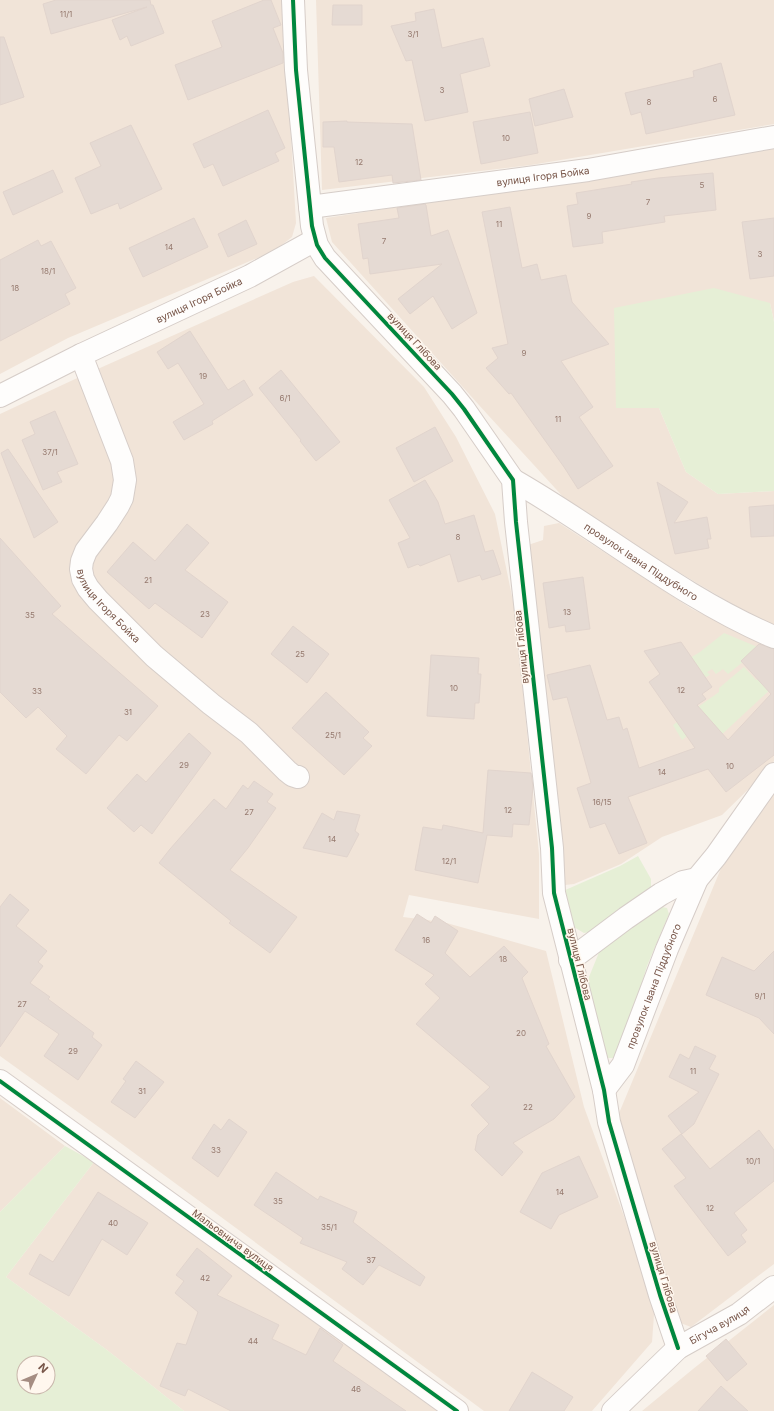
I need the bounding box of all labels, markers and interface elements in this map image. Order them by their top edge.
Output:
house number: 11/1 [60,9,72,19]
house number: 3/1 [407,29,419,39]
house number: 3 [440,85,445,95]
house number: 6 [713,94,718,104]
house number: 8 [647,97,652,107]
house number: 10 [502,133,510,143]
house number: 12 [355,157,363,167]
street label: вулиця Ігоря Бойка [496,164,590,188]
house number: 5 [700,180,705,190]
house number: 7 [646,197,651,207]
house number: 9 [587,211,592,221]
house number: 11 [496,219,502,229]
house number: 7 [382,236,387,246]
house number: 14 [165,242,173,252]
house number: 3 [758,249,763,259]
house number: 18/1 [41,266,55,276]
street label: вулиця Ігоря Бойка [154,275,244,325]
house number: 18 [11,283,19,293]
street label: вулиця Глібова [385,310,445,372]
house number: 9 [522,348,527,358]
house number: 19 [199,371,207,381]
house number: 6/1 [279,393,291,403]
house number: 11 [555,414,561,424]
house number: 37/1 [42,447,58,457]
street label: провулок Івана Піддубного [582,520,700,603]
house number: 8 [456,532,461,542]
street label: вулиця Ігоря Бойка [75,568,143,645]
house number: 21 [144,575,152,585]
house number: 13 [563,607,571,617]
house number: 23 [200,609,210,619]
house number: 35 [25,610,35,620]
street label: вулиця Глібова [511,610,531,684]
house number: 25 [295,649,305,659]
house number: 10 [450,683,458,693]
house number: 12 [677,685,685,695]
house number: 33 [32,686,42,696]
house number: 31 [124,707,132,717]
house number: 25/1 [325,730,341,740]
house number: 29 [179,760,189,770]
house number: 10 [726,761,734,771]
house number: 14 [658,767,666,777]
house number: 16/15 [592,797,612,807]
house number: 12 [504,805,512,815]
house number: 27 [244,807,254,817]
house number: 14 [328,834,336,844]
house number: 12/1 [442,856,456,866]
street label: провулок Івана Піддубного [624,922,683,1050]
street label: вулиця Глібова [565,927,595,1001]
house number: 16 [422,935,430,945]
house number: 18 [499,954,507,964]
house number: 9/1 [754,991,766,1001]
house number: 27 [17,999,27,1009]
house number: 20 [516,1028,526,1038]
house number: 29 [68,1046,78,1056]
house number: 11 [690,1066,696,1076]
house number: 31 [138,1086,146,1096]
house number: 22 [523,1102,533,1112]
house number: 33 [211,1145,221,1155]
house number: 10/1 [746,1156,760,1166]
house number: 14 [556,1187,564,1197]
house number: 35 [273,1196,283,1206]
house number: 12 [706,1203,714,1213]
street label: Мальовнича вулиця [190,1206,276,1274]
house number: 40 [108,1218,118,1228]
house number: 35/1 [321,1222,337,1232]
street label: вулиця Глібова [647,1240,681,1314]
house number: 37 [366,1255,376,1265]
house number: 42 [200,1273,210,1283]
street label: Бігуча вулиця [687,1302,752,1346]
house number: 44 [248,1336,258,1346]
north arrow [16,1355,56,1395]
text: N [35,1360,51,1376]
house number: 46 [351,1384,361,1394]

